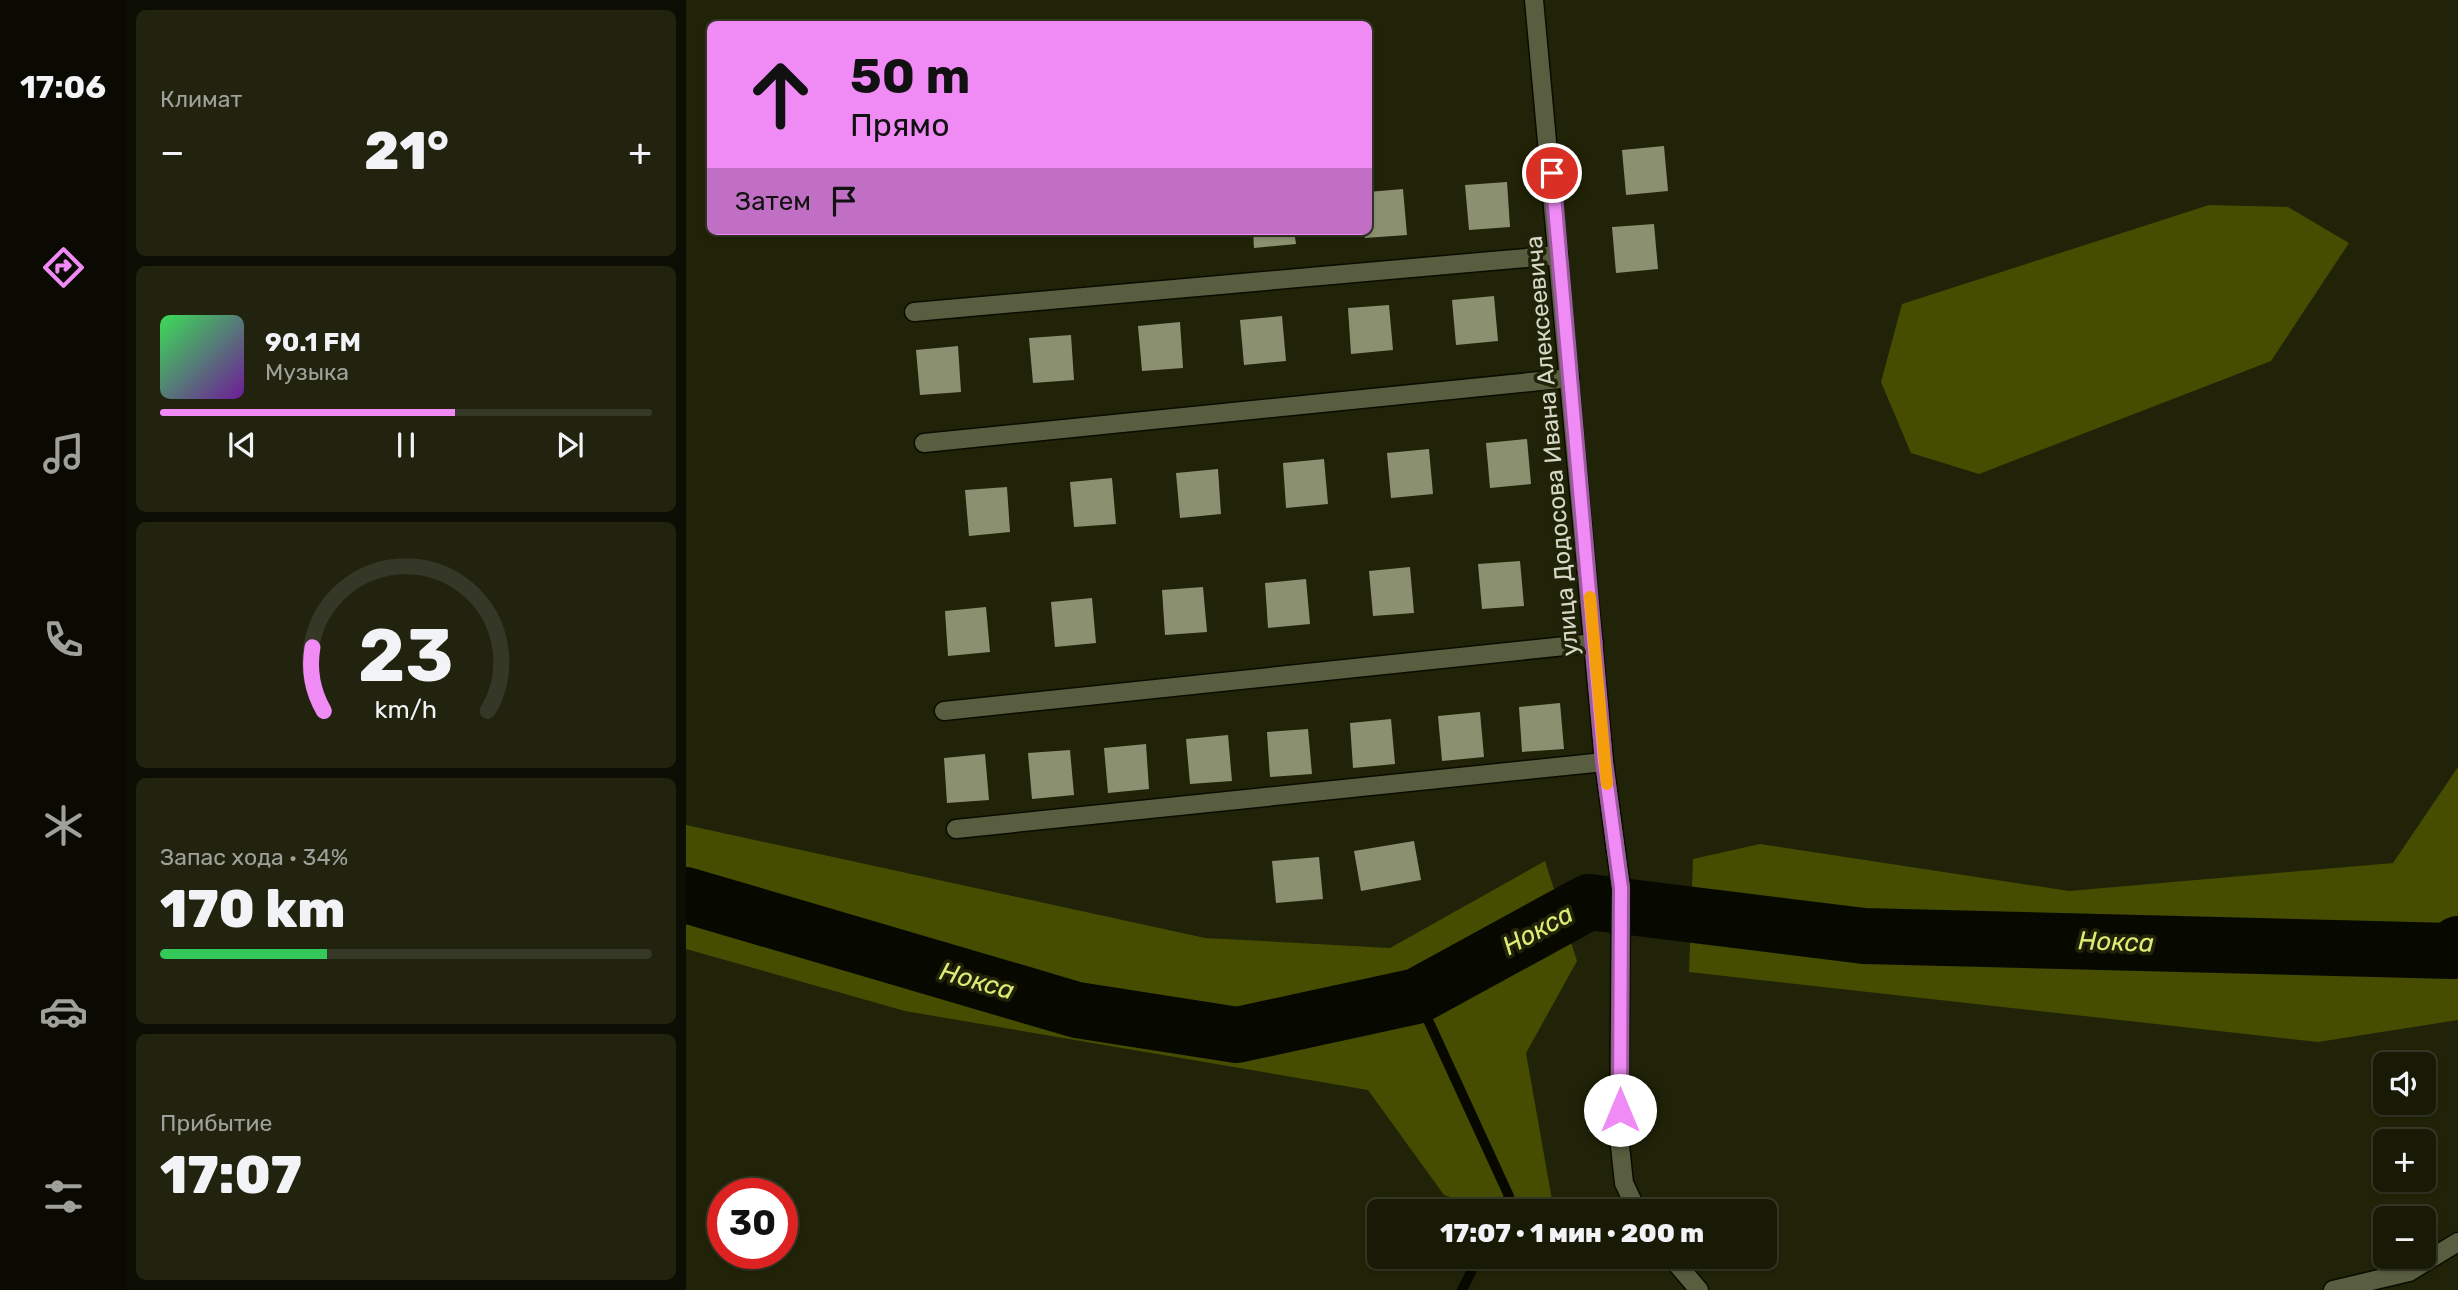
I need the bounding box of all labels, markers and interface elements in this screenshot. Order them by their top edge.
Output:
text: 50 m [850,47,970,105]
icon: ahead [735,49,826,140]
text: 17:06 [20,68,106,106]
text: Климат [160,85,242,113]
text: Прямо [850,106,950,144]
text: 21° [364,120,449,182]
text: − [160,129,185,175]
text: + [628,129,652,175]
pin [1522,143,1582,203]
icon: arrive [1533,154,1571,192]
icon: arrive [825,182,863,220]
text: Затем [735,186,811,217]
street label: улица Додосова Ивана Алексеевича [1520,235,1584,657]
icon: directions [39,243,88,292]
text: 90.1 FM [265,327,361,358]
text: Музыка [265,358,349,386]
icon: previous [223,426,261,464]
icon: pause [387,426,425,464]
icon: next [551,426,589,464]
icon: music [39,429,88,478]
text: 23 [358,613,454,699]
icon: phone [39,615,88,664]
text: km/h [375,695,437,724]
icon: climate [39,801,88,850]
text: Запас хода · 34% [160,843,348,871]
text: 170 km [160,878,345,940]
water label: Нокса [1497,898,1579,962]
water label: Нокса [2077,925,2155,959]
water label: Нокса [936,956,1018,1006]
icon: car [39,987,88,1036]
map controls [2373,1052,2436,1269]
button: sound [2373,1052,2436,1115]
position arrow [1583,1073,1657,1147]
text: Прибытие [160,1109,272,1137]
button: + [2373,1129,2436,1192]
text: 17:07 [160,1144,302,1206]
icon: filters [39,1172,88,1221]
speed limit sign: 30 [707,1178,798,1269]
button: − [2373,1206,2436,1269]
text: 17:07 · 1 мин · 200 m [1440,1218,1704,1249]

